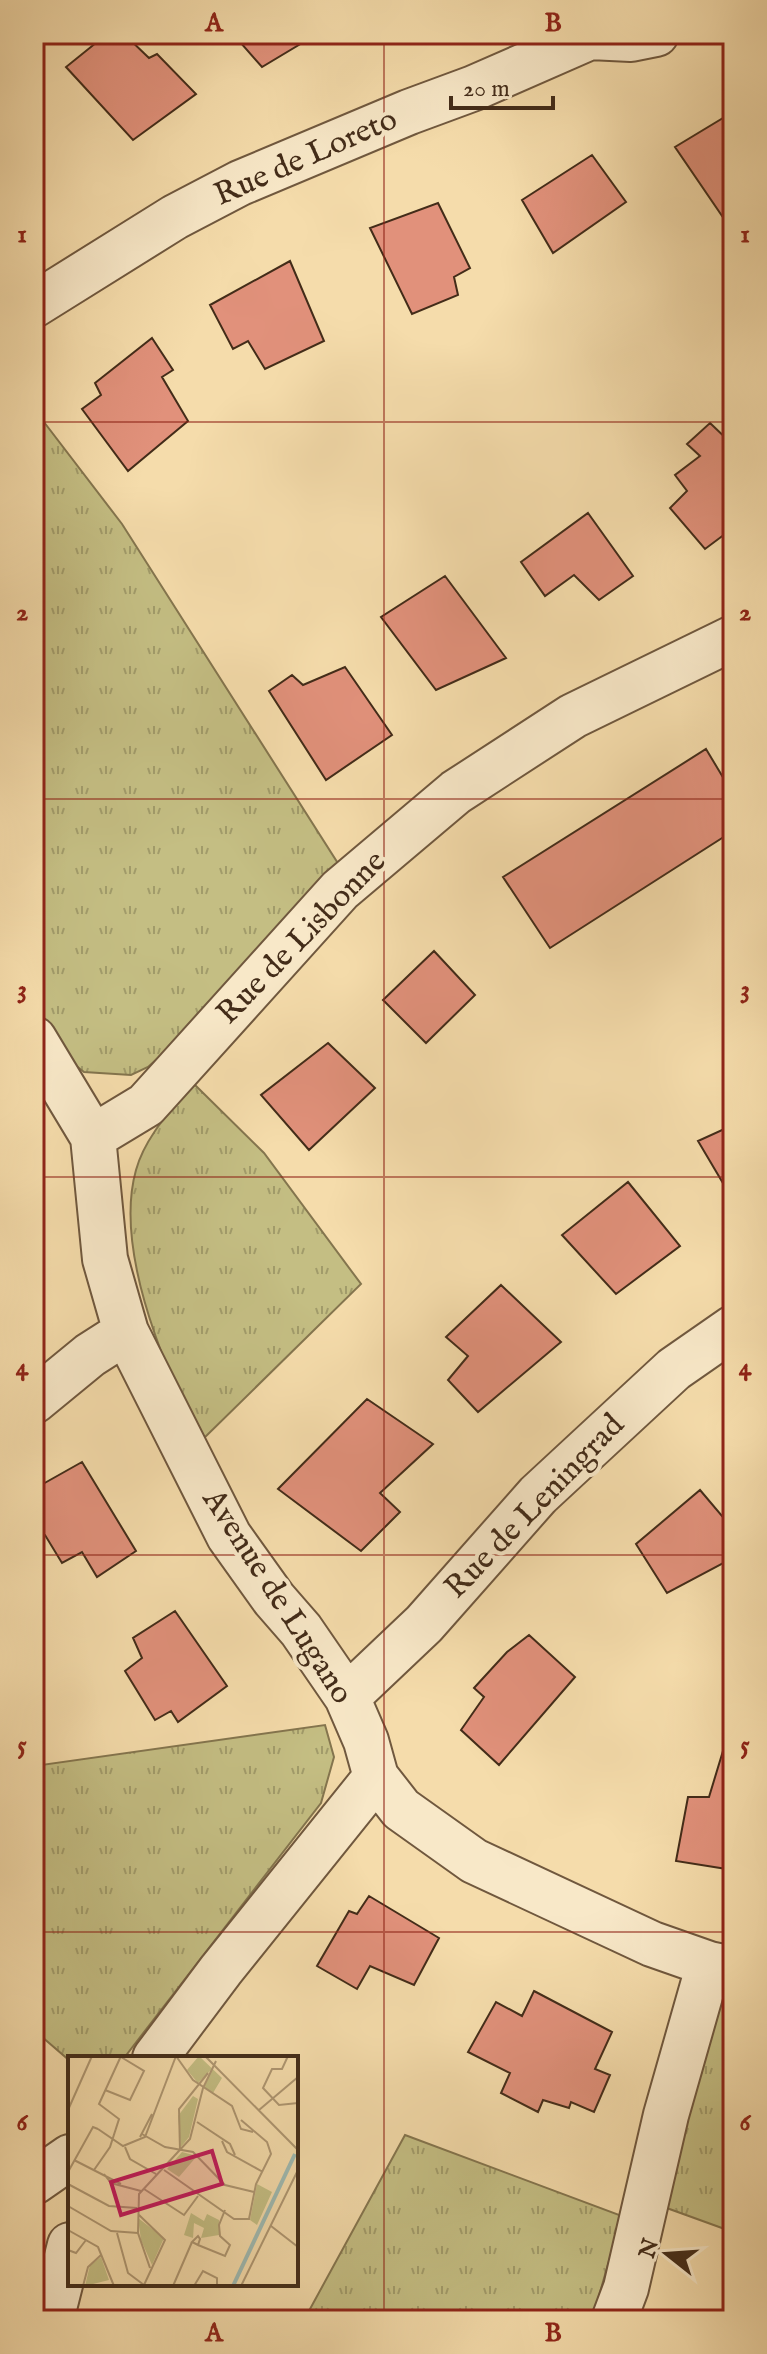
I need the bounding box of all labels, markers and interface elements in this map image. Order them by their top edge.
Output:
text: A [204,7,224,40]
text: B [544,7,562,40]
scale bar [451,60,553,110]
text: 20 m [463,74,510,105]
street label: Rue de Loreto [208,99,404,217]
text: 1 [17,218,27,251]
text: 1 [740,218,750,251]
text: 2 [16,596,28,629]
text: 2 [739,596,751,629]
street label: Rue de Lisbonne [208,842,396,1034]
text: 3 [17,973,27,1006]
text: 3 [740,973,750,1006]
text: 4 [16,1351,30,1384]
text: 4 [739,1351,753,1384]
street label: Rue de Leningrad [436,1405,634,1608]
street label: Avenue de Lugano [192,1481,362,1712]
text: 5 [17,1729,27,1762]
text: 5 [740,1729,750,1762]
inset map [68,2056,298,2286]
text: 6 [17,2106,29,2139]
text: 6 [740,2106,752,2139]
north arrow [627,2214,707,2294]
text: N [633,2236,666,2263]
text: A [204,2317,224,2350]
text: B [544,2317,562,2350]

